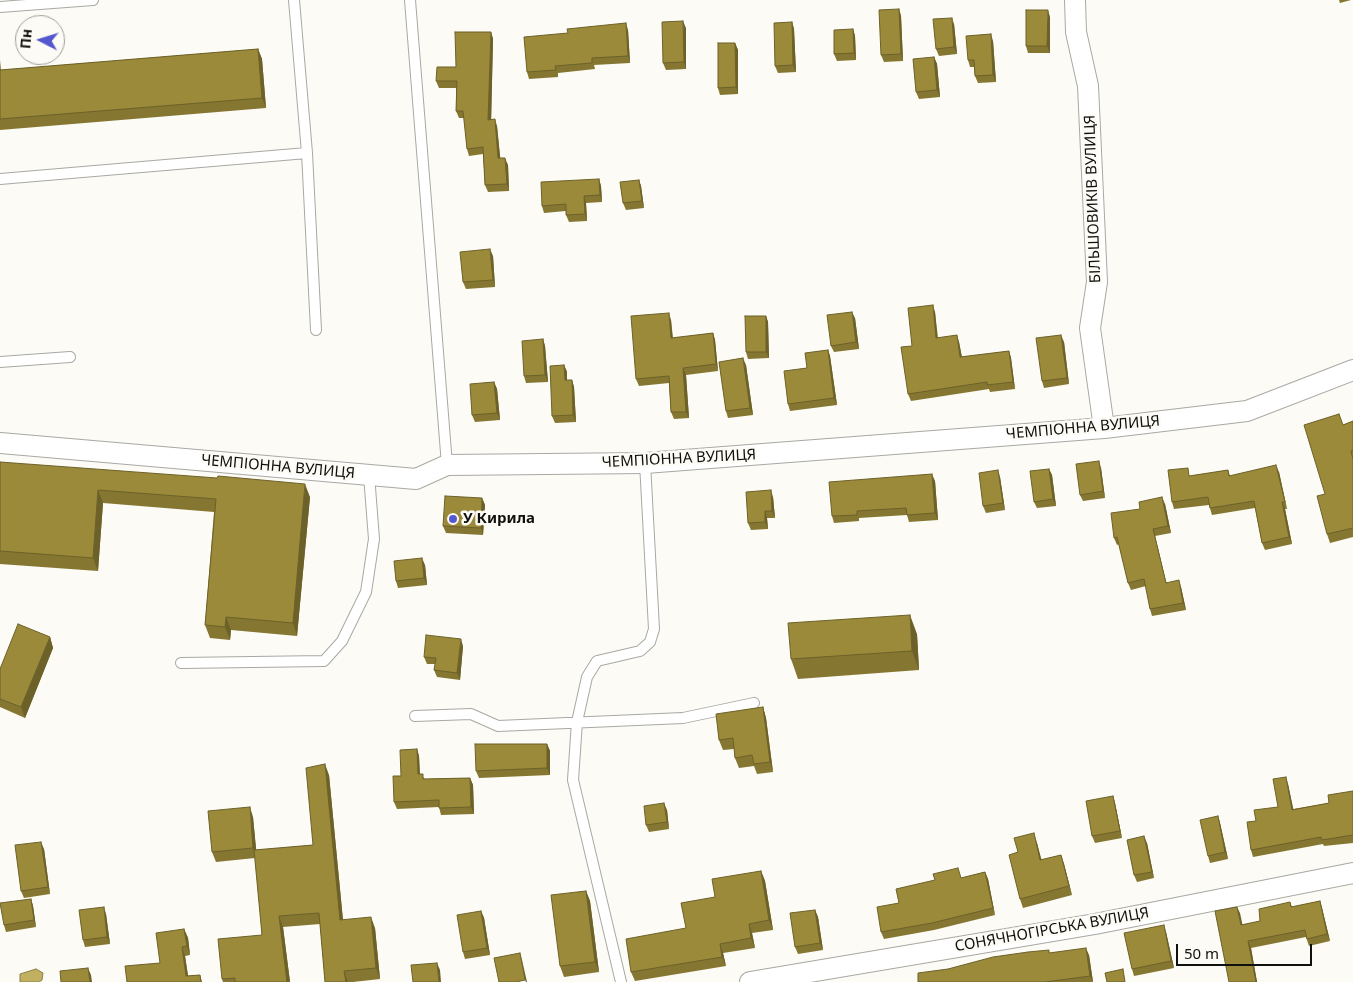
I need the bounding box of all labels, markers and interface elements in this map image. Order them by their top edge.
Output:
north arrow [15,15,65,65]
text: Пн [15,28,36,49]
street label: БІЛЬШОВИКІВ ВУЛИЦЯ [1081,114,1105,284]
street label: ЧЕМПІОННА ВУЛИЦЯ [1005,412,1161,444]
street label: ЧЕМПІОННА ВУЛИЦЯ [601,446,757,472]
street label: ЧЕМПІОННА ВУЛИЦЯ [200,451,356,483]
place label: У Кирила [463,510,535,528]
marker: У Кирила [447,513,459,525]
street label: СОНЯЧНОГІРСЬКА ВУЛИЦЯ [954,904,1150,956]
scale bar [1178,934,1314,966]
text: 50 m [1184,943,1219,963]

